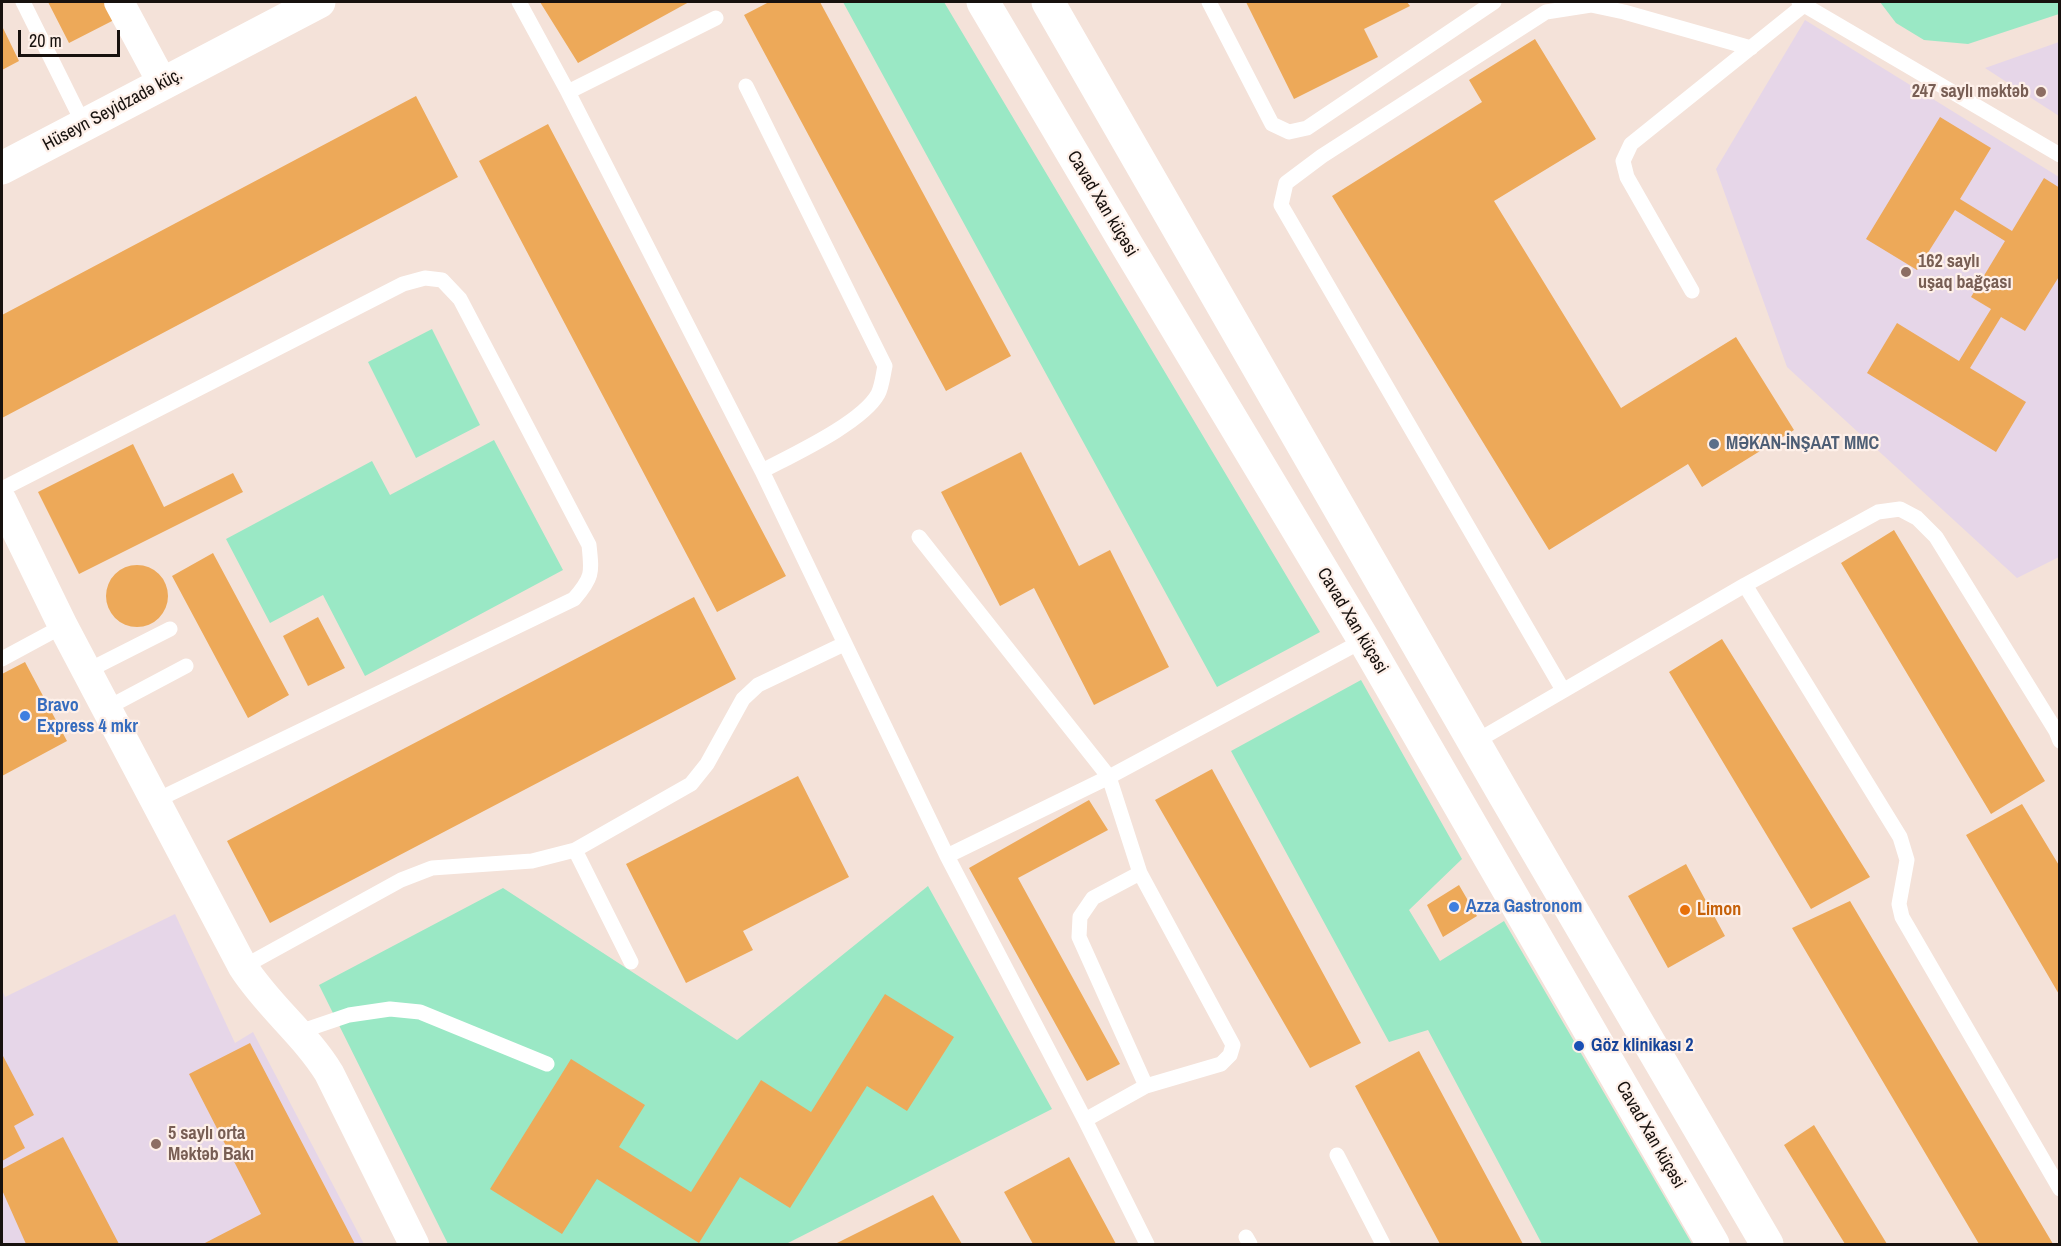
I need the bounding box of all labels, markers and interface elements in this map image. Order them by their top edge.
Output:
scale bar [21,18,123,56]
text: 20 m [29,28,62,53]
street label: Hüseyn Seyidzadə küç. [39,64,187,156]
place label: 247 saylı məktəb [1912,81,2029,103]
marker: 247 saylı məktəb [2034,85,2048,99]
street label: Cavad Xan küçəsi [1062,147,1142,261]
place label: 162 saylı uşaq bağçası [1918,251,2012,294]
marker: 162 saylı uşaq bağçası [1899,265,1913,279]
place label: MƏKAN-İNŞAAT MMC [1726,433,1879,455]
marker: MƏKAN-İNŞAAT MMC [1707,437,1721,451]
street label: Cavad Xan küçəsi [1312,564,1392,678]
place label: Bravo Express 4 mkr [37,695,138,738]
marker: Bravo Express 4 mkr [18,709,32,723]
place label: Azza Gastronom [1466,896,1582,918]
place label: Limon [1697,899,1741,921]
marker: Azza Gastronom [1447,900,1461,914]
marker: Limon [1678,903,1692,917]
place label: Göz klinikası 2 [1591,1035,1694,1057]
marker: Göz klinikası 2 [1572,1039,1586,1053]
street label: Cavad Xan küçəsi [1611,1078,1689,1192]
place label: 5 saylı orta Məktəb Bakı [168,1123,254,1166]
marker: 5 saylı orta Məktəb Bakı [149,1137,163,1151]

